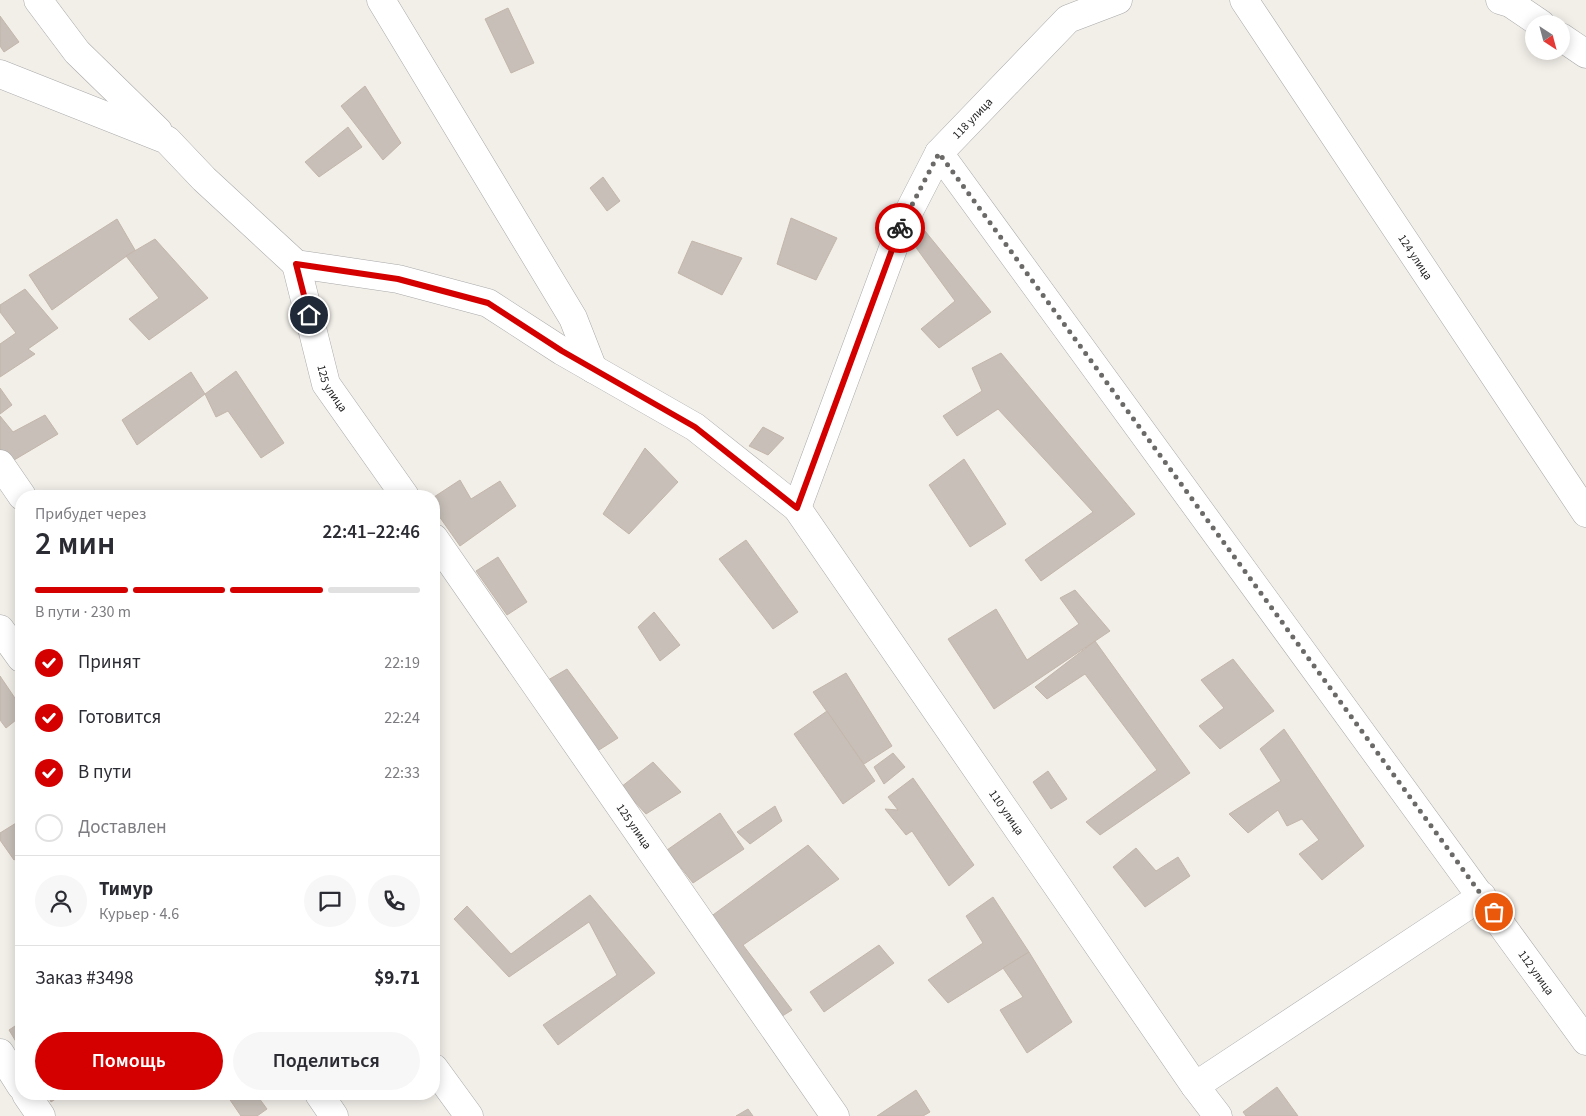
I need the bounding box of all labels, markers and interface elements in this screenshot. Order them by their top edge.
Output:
north arrow [1525,15,1570,60]
map controls [1525,15,1570,60]
street label: 118 улица [949,94,997,143]
courier [875,203,925,253]
icon: bike [886,214,914,242]
street label: 124 улица [1394,231,1436,284]
pin [288,294,330,336]
icon: home [295,301,323,329]
street label: 125 улица [313,363,351,416]
text: Прибудет через [35,503,146,525]
text: 22:41–22:46 [322,519,420,546]
text: 2 мин [35,521,115,567]
text: В пути · 230 m [35,601,131,623]
icon: check [35,649,63,677]
text: Принят [78,649,141,676]
text: 22:19 [384,652,420,674]
icon: check [35,704,63,732]
text: Готовится [78,704,161,731]
text: 22:24 [384,707,420,729]
icon: check [35,759,63,787]
text: В пути [78,759,132,786]
text: 22:33 [384,762,420,784]
street label: 110 улица [984,786,1028,839]
street label: 125 улица [612,801,655,853]
text: Доставлен [78,814,167,841]
button: person [35,875,87,927]
button: chat [304,875,356,927]
button: phone [368,875,420,927]
text: Тимур [99,876,153,903]
pin [1473,891,1515,933]
icon: bag [1480,898,1508,926]
text: Курьер · 4.6 [99,903,179,925]
street label: 112 улица [1514,947,1558,999]
text: Заказ #3498 [35,965,134,992]
text: $9.71 [374,965,420,992]
button: Помощь [35,1032,223,1090]
button: Поделиться [233,1032,420,1090]

